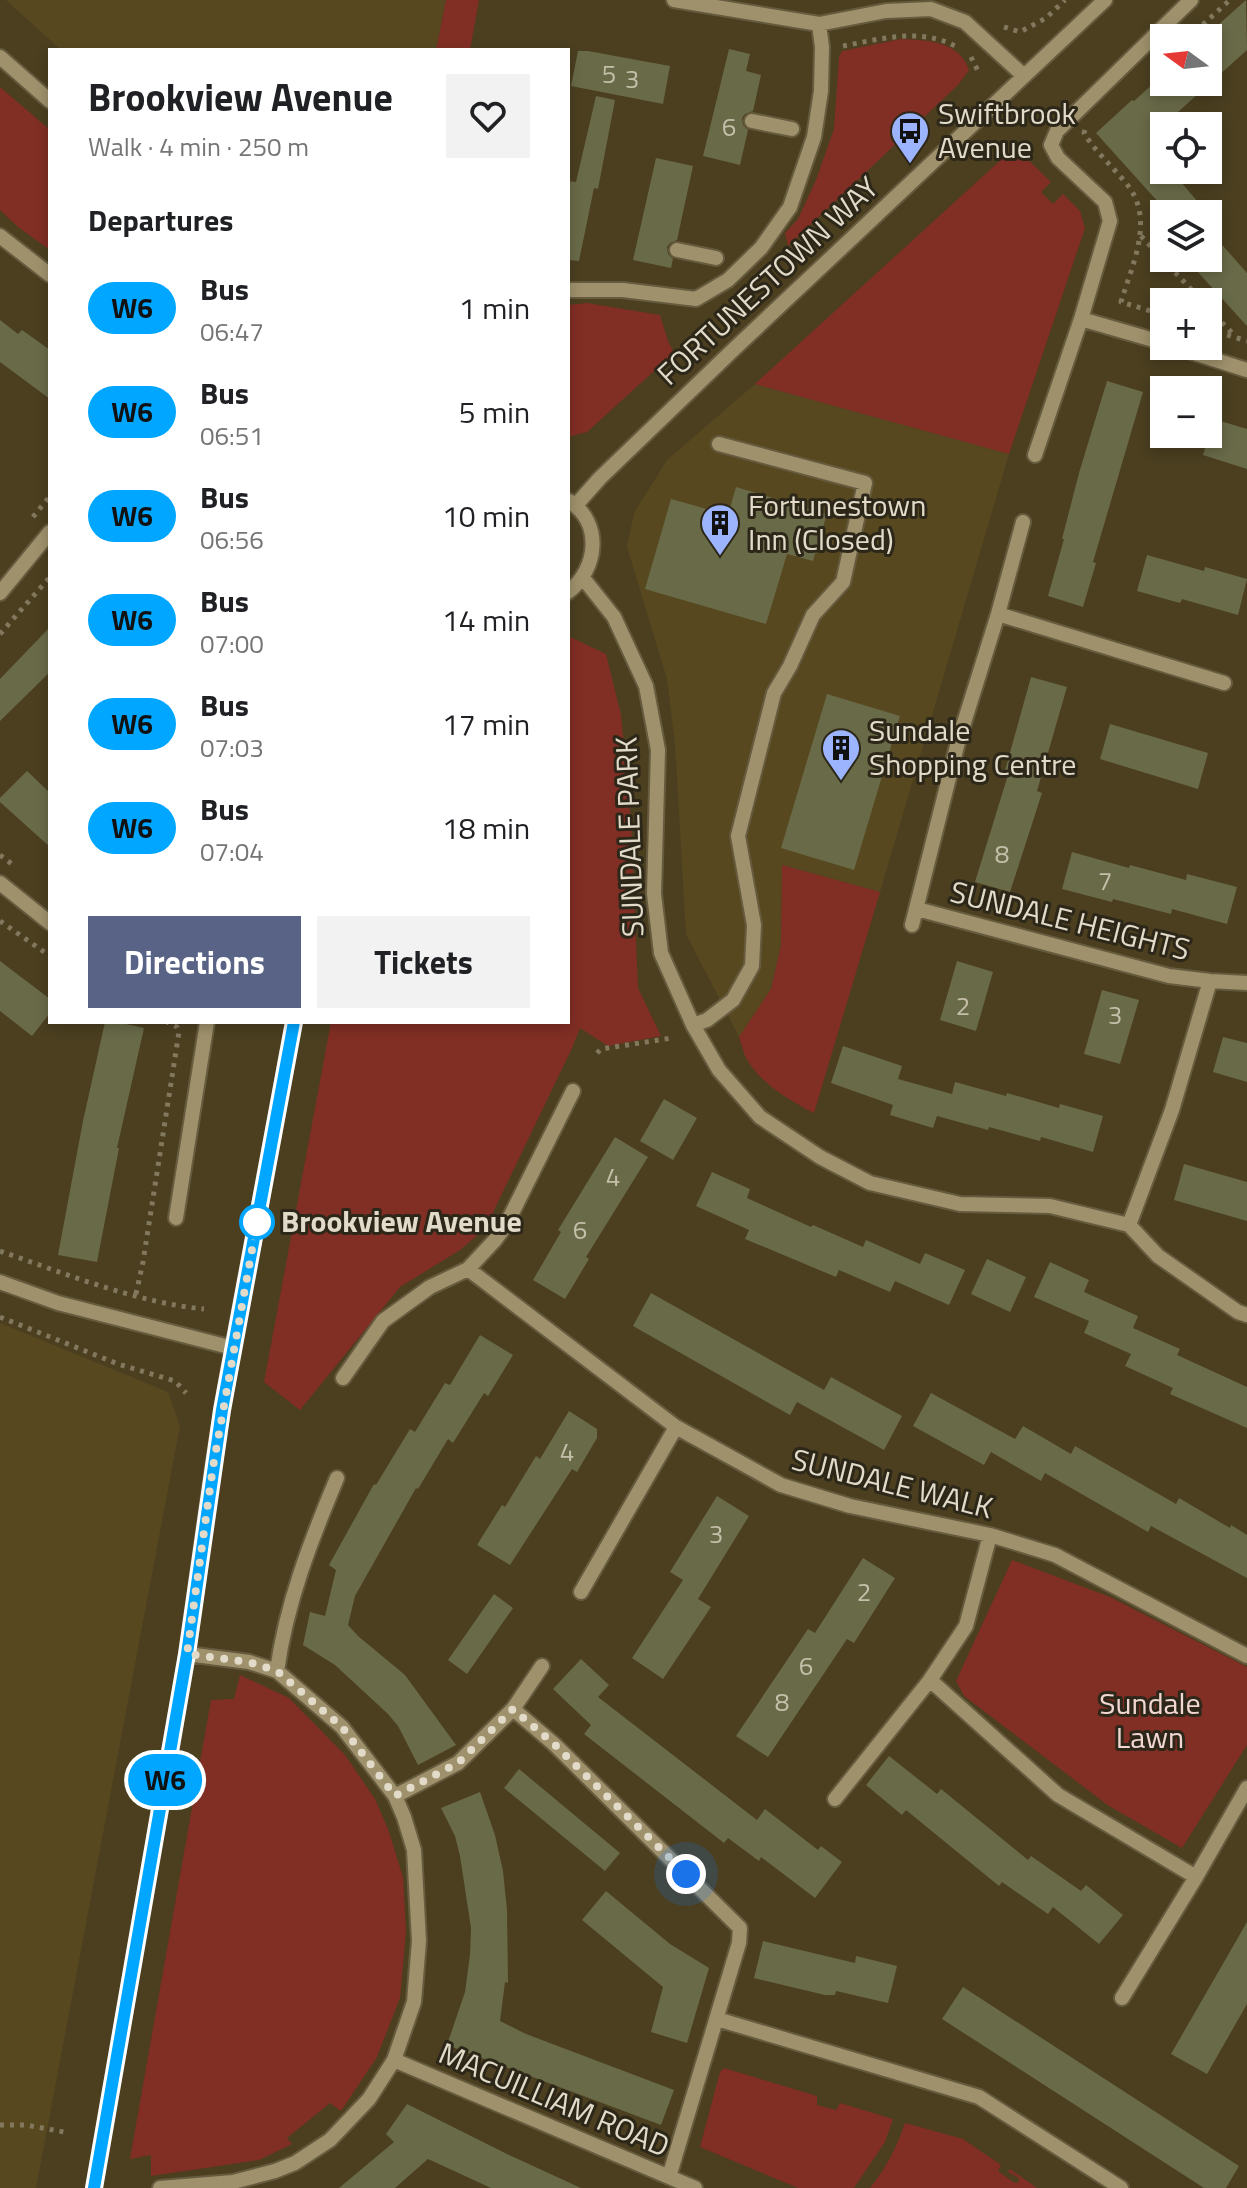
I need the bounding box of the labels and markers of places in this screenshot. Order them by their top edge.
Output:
place label: Swiftbrook Avenue [938,90,1076,170]
bus stop icon: Swiftbrook Avenue [889,110,931,165]
place label: Fortunestown Inn (Closed) [748,482,926,562]
building icon: Fortunestown Inn (Closed) [699,502,741,557]
place label: Sundale Shopping Centre [869,707,1076,787]
building icon: Sundale Shopping Centre [820,727,862,782]
place label: Brookview Avenue [281,1198,522,1244]
marker: Brookview Avenue [240,1205,274,1239]

